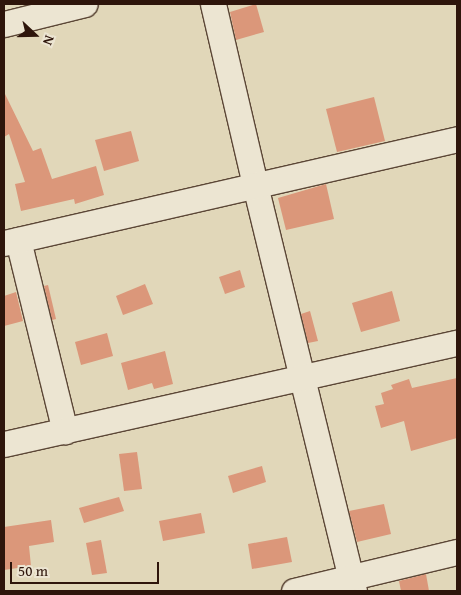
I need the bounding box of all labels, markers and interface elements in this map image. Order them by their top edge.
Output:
north arrow [10,10,60,60]
text: N [38,32,60,48]
scale bar [12,552,161,584]
text: 50 m [18,560,48,581]

